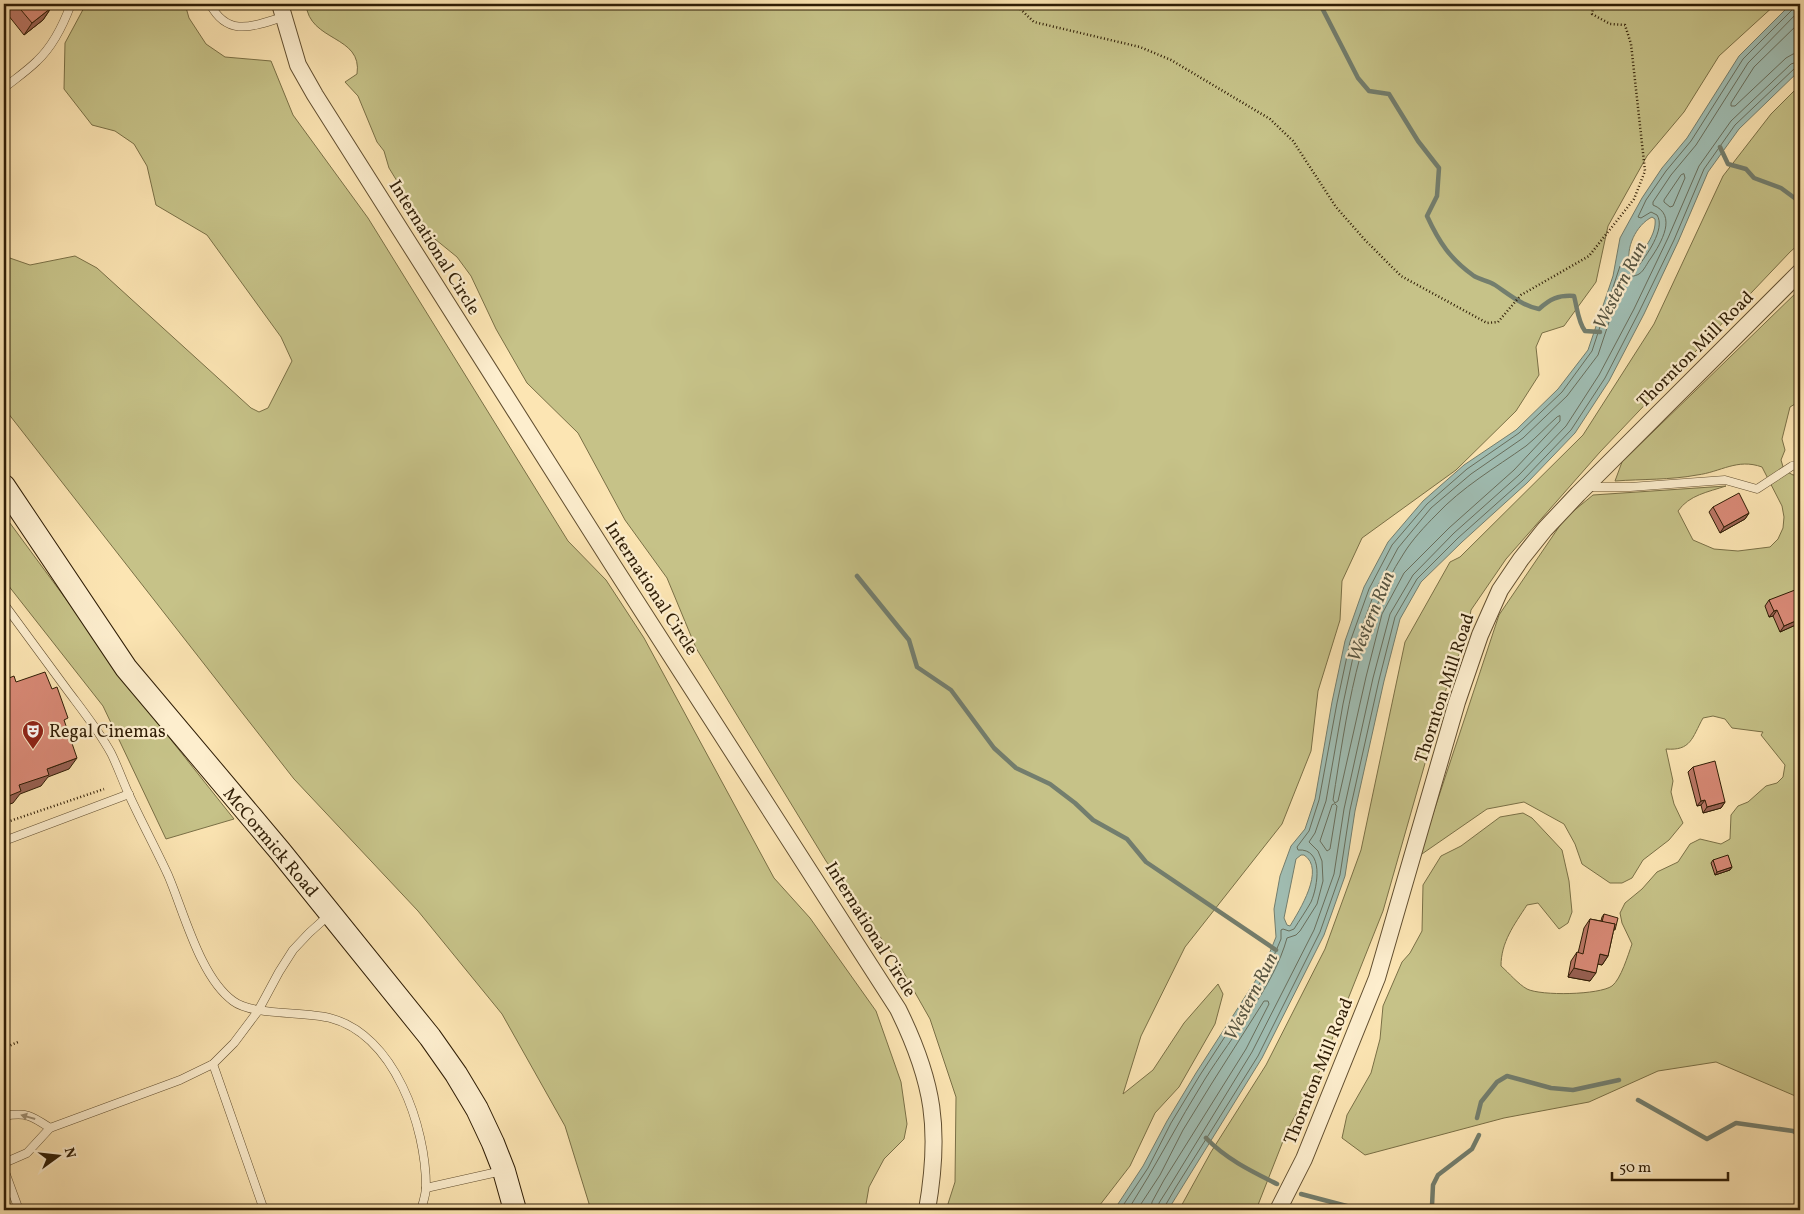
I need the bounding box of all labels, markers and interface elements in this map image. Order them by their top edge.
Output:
street label: International Circle [382,175,485,320]
water label: Western Run [1587,237,1654,334]
street label: Thornton Mill Road [1632,286,1760,414]
street label: International Circle [598,517,703,661]
water label: Western Run [1342,567,1402,666]
street label: Thornton Mill Road [1409,610,1481,767]
theatre icon: Regal Cinemas [21,719,45,750]
place label: Regal Cinemas [49,720,166,745]
street label: McCormick Road [216,783,323,903]
street label: International Circle [818,857,921,1002]
water label: Western Run [1218,948,1285,1045]
street label: Thornton Mill Road [1279,995,1360,1149]
one-way arrow [20,1112,35,1120]
north arrow [32,1132,82,1182]
text: N [59,1146,80,1160]
scale bar [1612,1149,1728,1181]
text: 50 m [1619,1158,1651,1179]

